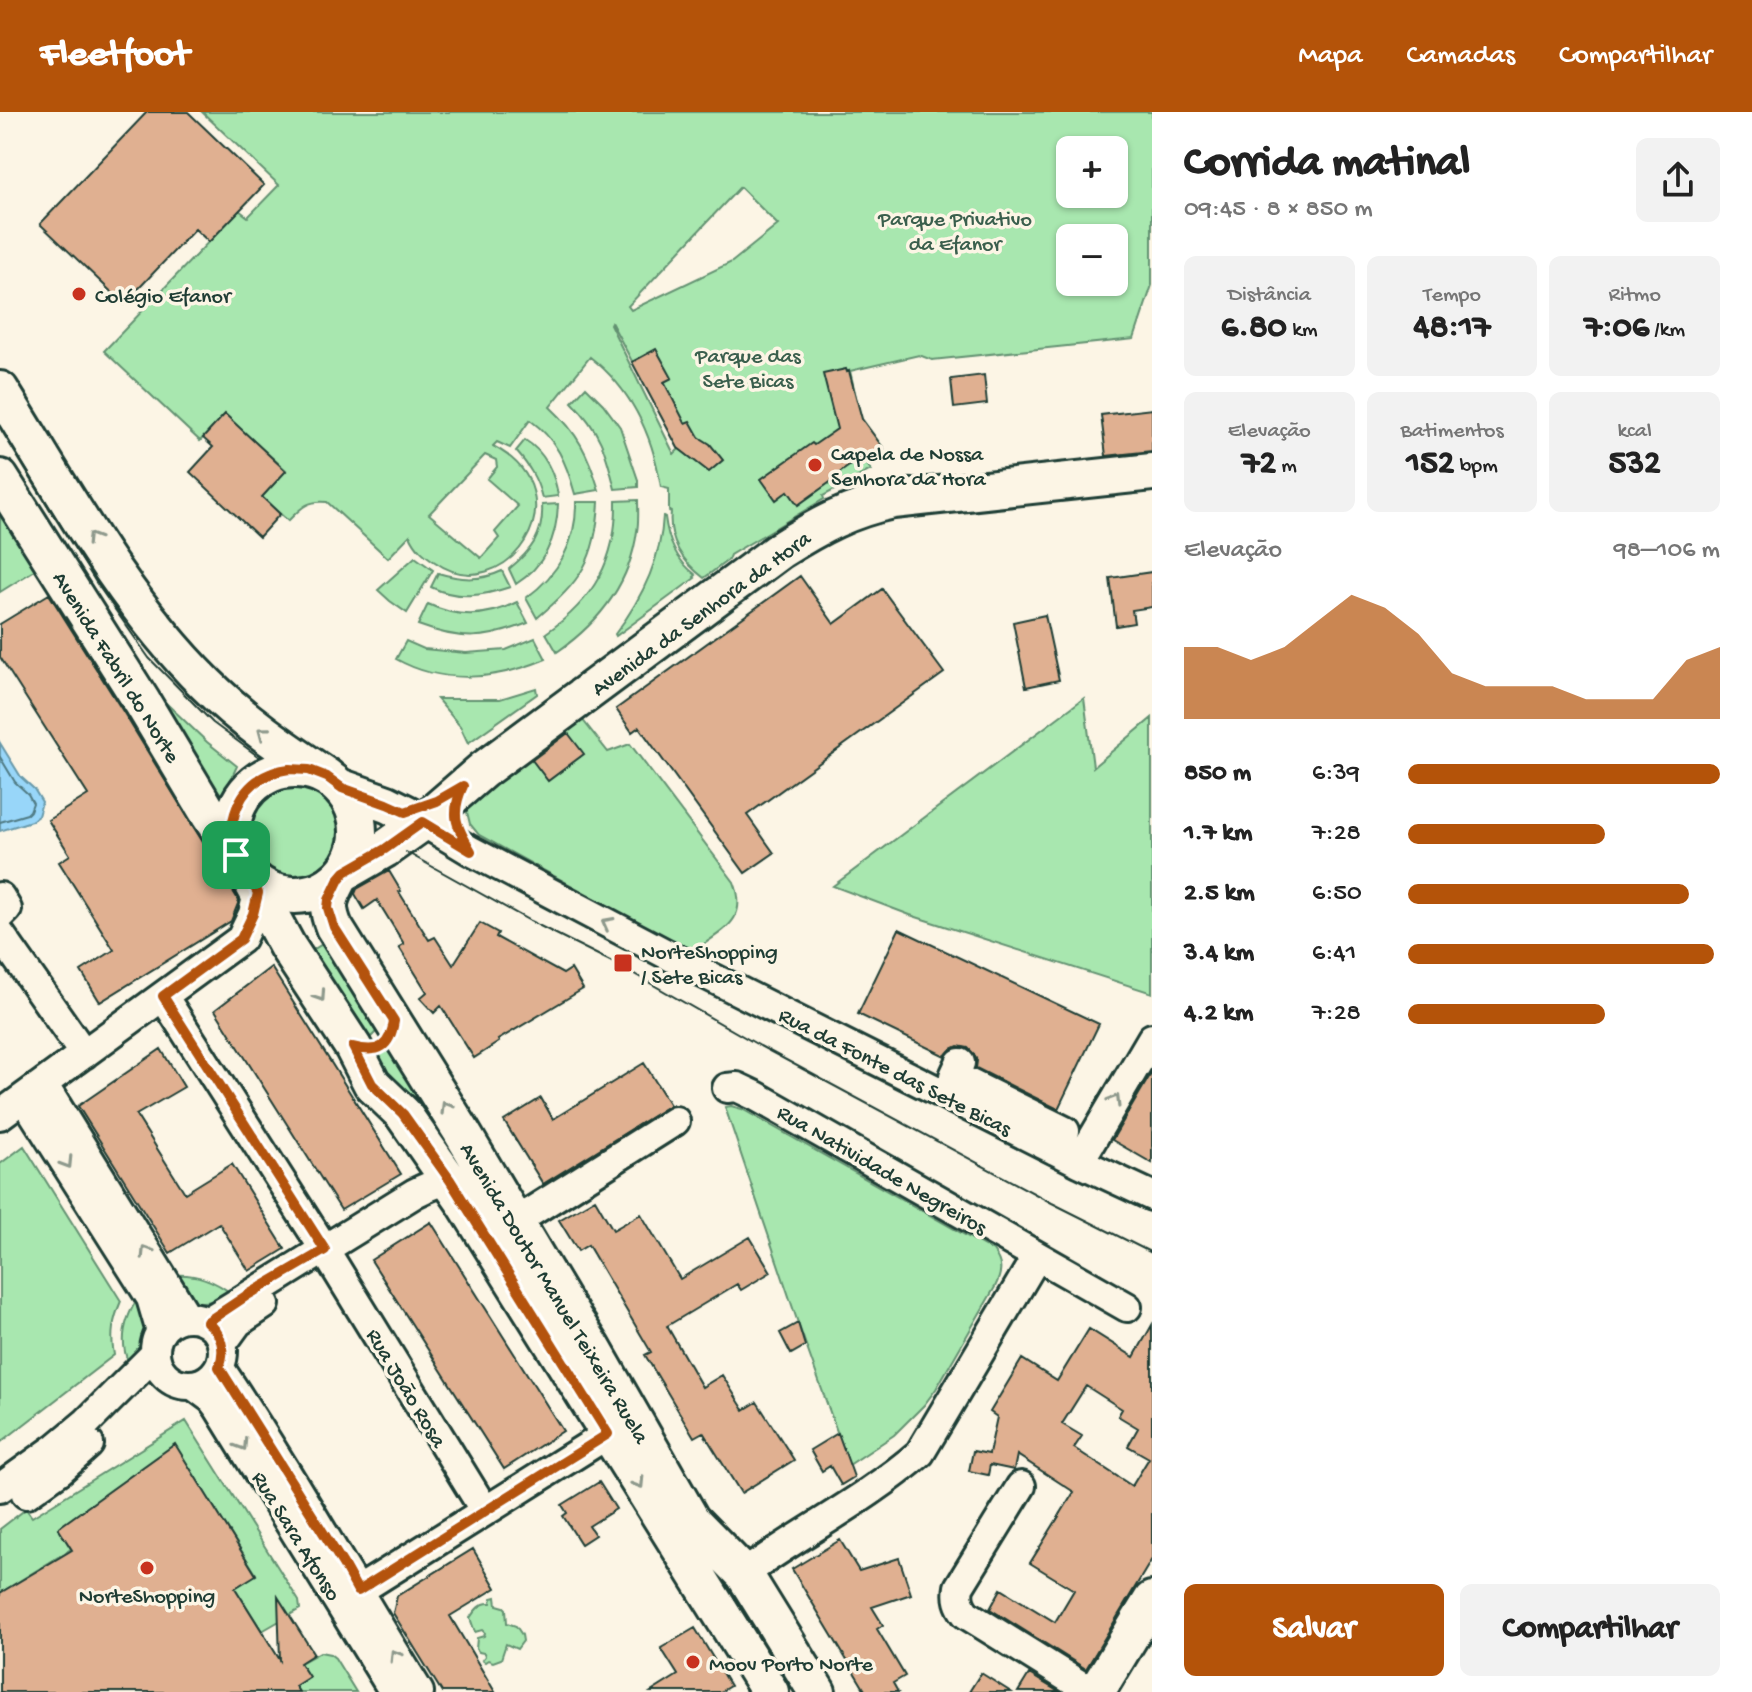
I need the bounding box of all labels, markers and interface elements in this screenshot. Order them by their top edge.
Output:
text: Fleetfoot [40,34,189,78]
text: Mapa [1298,40,1363,73]
text: Camadas [1407,40,1515,73]
text: Compartilhar [1559,40,1712,73]
map controls [1056,136,1128,296]
button: + [1056,136,1128,208]
button: share [1636,138,1720,222]
text: Corrida matinal [1184,139,1470,191]
text: 09:45 · 8 × 850 m [1184,195,1373,226]
park label: Parque Privativo da Efanor [877,208,1032,259]
button: − [1056,224,1128,296]
text: Distância [1228,283,1311,309]
text: Tempo [1423,283,1481,309]
text: Ritmo [1609,283,1661,309]
marker: Colégio Efanor [70,285,88,303]
place label: Colégio Efanor [95,285,233,311]
text: 6.80 [1221,309,1287,349]
text: 48:17 [1414,309,1490,349]
text: 7:06 [1584,309,1649,349]
text: km [1287,318,1318,344]
text: /km [1649,318,1685,344]
park label: Parque das Sete Bicas [694,345,802,396]
text: Elevação [1228,419,1311,445]
text: Batimentos [1400,419,1504,445]
text: kcal [1617,419,1652,445]
place label: Capela de Nossa Senhora da Hora [831,443,987,494]
text: 72 [1242,445,1276,485]
text: 152 [1406,445,1454,485]
text: 532 [1609,445,1661,485]
text: m [1276,454,1297,480]
text: bpm [1454,454,1498,480]
marker: Capela de Nossa Senhora da Hora [806,456,824,474]
street label: Avenida da Senhora da Hora [588,526,818,704]
one-way arrow [87,532,102,547]
text: Elevação [1184,536,1282,567]
text: 98–106 m [1614,536,1720,567]
street label: Avenida Fabril do Norte [45,568,184,769]
one-way arrow [257,727,272,742]
text: 850 m [1184,759,1251,790]
text: 6:39 [1312,759,1360,790]
text: 1.7 km [1184,819,1252,850]
text: 7:28 [1312,819,1361,850]
pin [202,821,270,889]
icon: arrive [214,833,258,877]
text: 2.5 km [1184,879,1255,910]
text: 6:50 [1312,879,1362,910]
one-way arrow [601,917,615,932]
text: 3.4 km [1184,939,1254,970]
text: 6:41 [1312,939,1356,970]
place label: NorteShopping / Sete Bicas [641,941,778,992]
marker: NorteShopping / Sete Bicas [612,952,634,974]
one-way arrow [310,988,325,1002]
text: 4.2 km [1184,999,1253,1030]
text: 7:28 [1312,999,1361,1030]
street label: Rua da Fonte das Sete Bicas [774,1004,1016,1144]
one-way arrow [1105,1094,1121,1109]
one-way arrow [441,1101,456,1116]
street label: Rua Natividade Negreiros [771,1101,991,1243]
street label: Avenida Doutor Manuel Teixeira Ruela [452,1139,653,1450]
one-way arrow [57,1155,72,1169]
one-way arrow [140,1245,155,1260]
street label: Rua João Rosa [359,1325,451,1454]
one-way arrow [232,1436,247,1451]
street label: Rua Sara Afonso [244,1467,345,1607]
one-way arrow [630,1474,645,1489]
marker: NorteShopping [138,1559,156,1577]
button: Salvar [1184,1584,1444,1676]
button: Compartilhar [1460,1584,1720,1676]
place label: NorteShopping [79,1585,215,1611]
one-way arrow [390,1649,405,1663]
marker: Moov Porto Norte [684,1653,702,1671]
place label: Moov Porto Norte [709,1653,874,1679]

